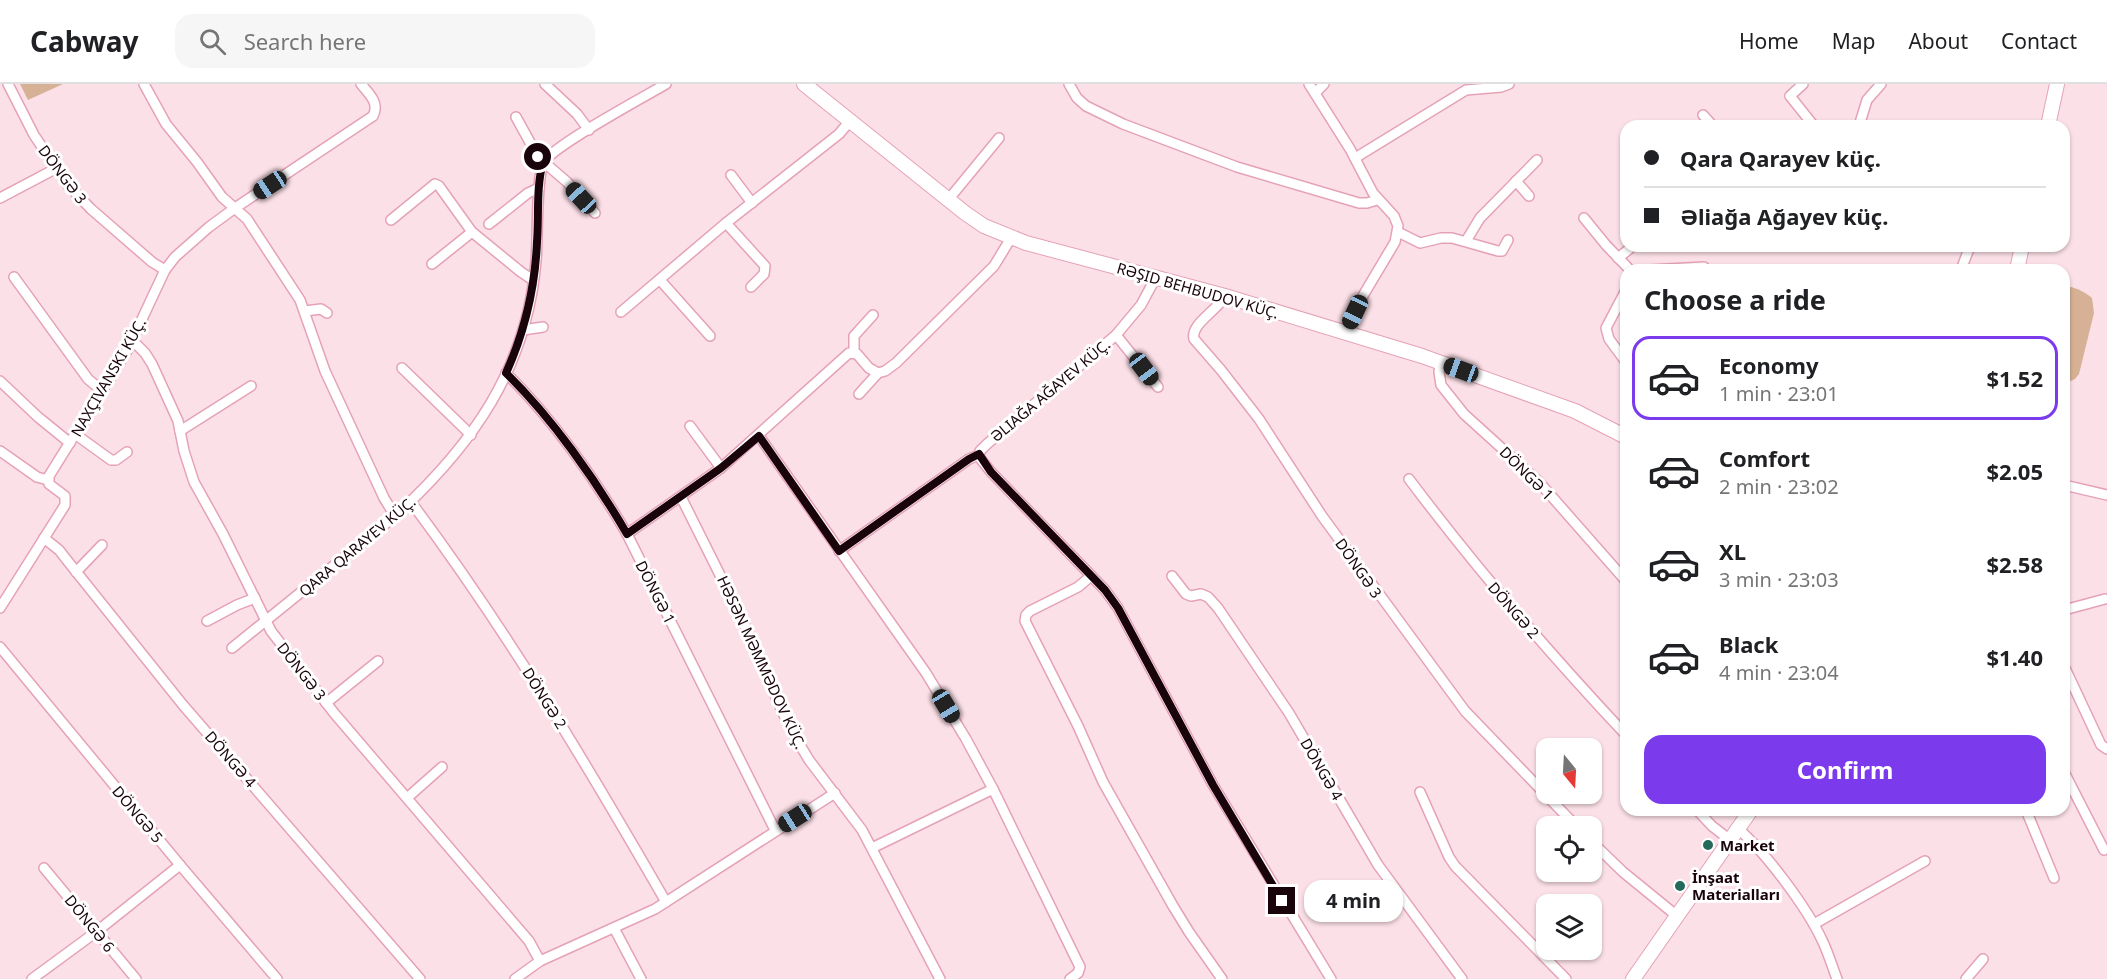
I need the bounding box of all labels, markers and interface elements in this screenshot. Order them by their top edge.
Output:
search box [175,14,595,68]
text: Cabway [30,22,139,60]
icon: search [196,25,229,58]
text: Search here [244,26,366,56]
text: Home [1739,27,1799,55]
text: Map [1832,27,1875,55]
text: About [1908,27,1968,55]
text: Contact [2001,27,2077,55]
street label: DÖNGƏ 3 [34,141,92,207]
route start [524,143,551,170]
text: Qara Qarayev küç. [1680,143,1881,173]
car [250,168,290,202]
car [562,179,600,217]
text: Əliağa Ağayev küç. [1680,201,1888,231]
street label: RƏŞID BEHBUDOV KÜÇ. [1115,257,1281,323]
text: Choose a ride [1644,281,1826,318]
car [1339,292,1371,332]
street label: NAXÇIVANSKI KÜÇ. [66,314,150,440]
street label: ƏLIAĞA AĞAYEV KÜÇ. [986,334,1114,446]
car [1126,349,1162,389]
text: Economy [1719,350,1818,380]
icon: car [1647,351,1701,405]
car [1441,355,1481,385]
text: $1.52 [1986,363,2043,393]
text: 1 min · 23:01 [1719,380,1839,407]
street label: DÖNGƏ 1 [1496,442,1558,504]
text: Comfort [1719,443,1810,473]
icon: car [1647,444,1701,498]
text: $2.05 [1986,456,2043,486]
text: 2 min · 23:02 [1719,473,1839,500]
street label: QARA QARAYEV KÜÇ. [295,491,419,601]
street label: DÖNGƏ 3 [1331,534,1387,602]
text: XL [1719,536,1746,566]
icon: car [1647,537,1701,591]
text: $2.58 [1986,549,2043,579]
street label: DÖNGƏ 1 [632,557,680,627]
text: 3 min · 23:03 [1719,566,1839,593]
street label: HƏSƏN MƏMMƏDOV KÜÇ. [713,572,811,752]
street label: DÖNGƏ 2 [1484,578,1544,642]
text: Black [1719,629,1778,659]
icon: car [1647,630,1701,684]
street label: DÖNGƏ 3 [273,638,331,704]
text: $1.40 [1986,642,2043,672]
text: 4 min · 23:04 [1719,659,1839,686]
street label: DÖNGƏ 2 [518,664,572,732]
car [929,686,963,726]
street label: DÖNGƏ 4 [201,727,261,792]
street label: DÖNGƏ 4 [1296,734,1348,804]
button: Confirm [1644,735,2046,804]
north arrow [1536,738,1602,804]
map controls [1536,738,1602,960]
street label: DÖNGƏ 5 [108,781,168,847]
car [775,801,815,835]
button: locate [1536,816,1602,882]
place label: Market [1720,835,1775,855]
marker: Market [1701,838,1715,852]
place label: İnşaat Materialları [1692,867,1780,904]
marker: İnşaat Materialları [1673,879,1687,893]
callout: 4 min [1303,880,1402,922]
route end [1268,887,1295,914]
text: 4 min [1326,887,1381,914]
street label: DÖNGƏ 6 [61,890,119,956]
button: layers [1536,894,1602,960]

